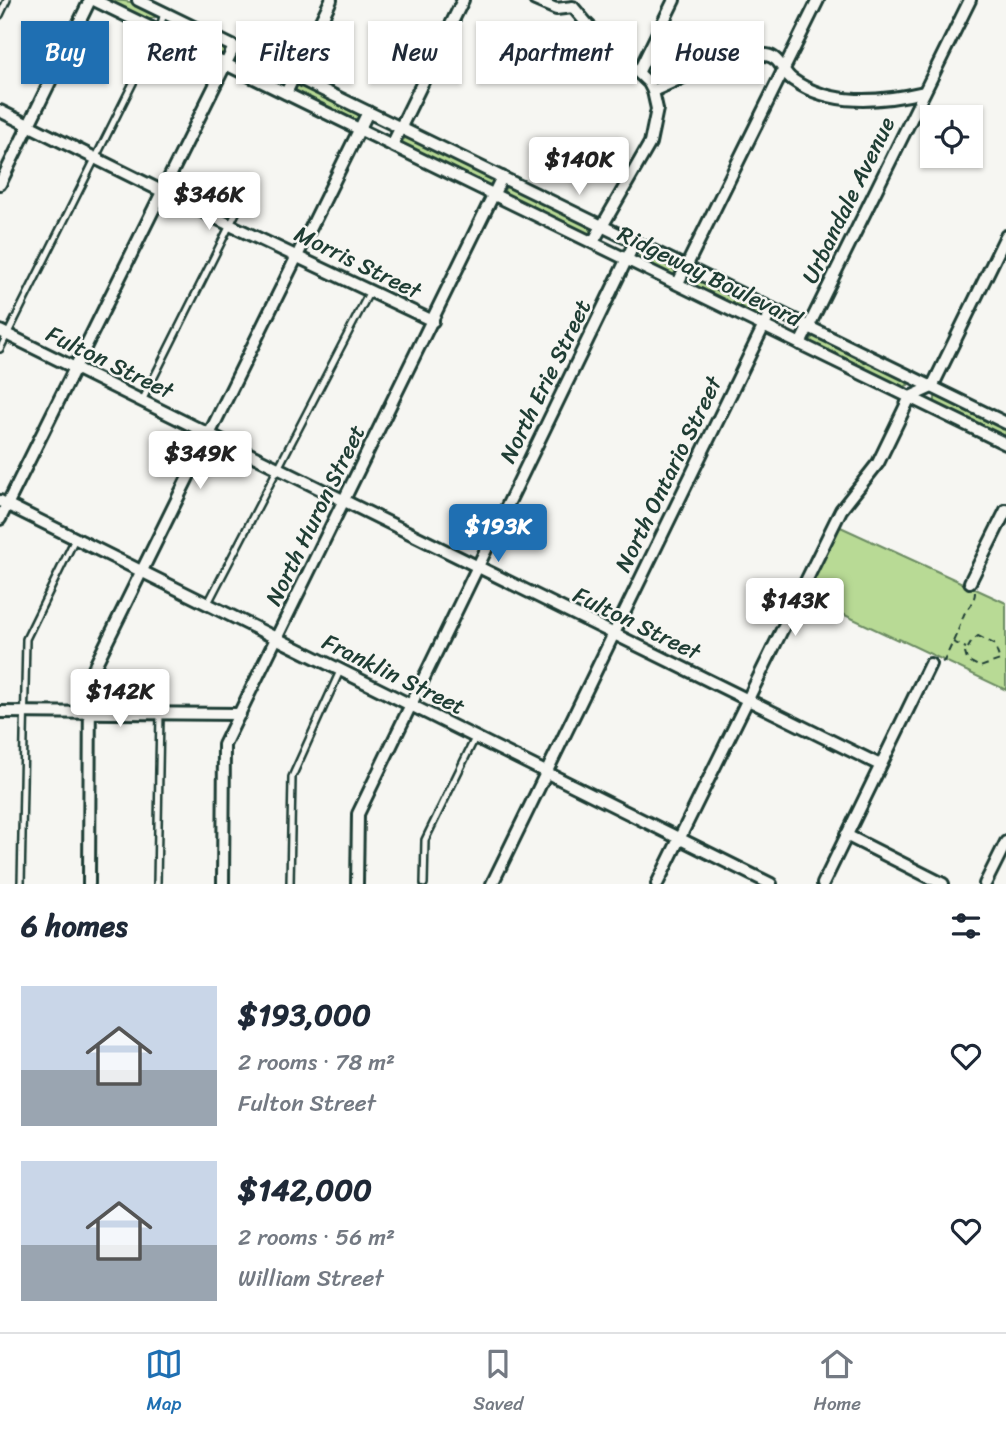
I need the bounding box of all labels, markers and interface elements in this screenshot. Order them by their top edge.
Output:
chip: Buy [21,21,109,84]
chip: Rent [123,21,222,84]
chip: Filters [236,21,354,84]
chip: New [368,21,462,84]
chip: Apartment [476,21,637,84]
chip: House [651,21,764,84]
map controls [920,105,983,168]
button: locate [920,105,983,168]
street label: Urbandale Avenue [790,110,907,291]
pin: $140K [530,138,628,197]
text: $140K [545,139,613,180]
pin: $346K [160,173,258,232]
text: $346K [174,174,244,215]
street label: Morris Street [287,214,430,312]
street label: Ridgeway Boulevard [610,214,811,340]
street label: North Erie Street [488,292,603,470]
street label: Fulton Street [39,314,182,412]
street label: North Ontario Street [603,367,735,579]
street label: North Huron Street [254,417,377,613]
pin: $349K [151,432,249,491]
text: $349K [165,433,235,474]
pin: $193K [449,504,547,564]
text: $193K [465,506,531,547]
street label: Fulton Street [566,575,709,673]
pin: $143K [746,578,844,638]
text: $143K [762,580,828,621]
street label: Franklin Street [315,622,473,727]
pin: $142K [71,670,169,729]
text: $142K [87,671,153,712]
text: 6 homes [21,899,128,953]
icon: filters [947,907,985,945]
text: $193,000 [238,988,371,1042]
icon: home [77,1014,161,1098]
icon: heart [947,1037,985,1075]
text: 2 rooms · 78 m² [238,1042,395,1083]
text: Fulton Street [238,1083,376,1124]
text: $142,000 [238,1163,372,1217]
icon: home [77,1189,161,1273]
icon: heart [947,1212,985,1250]
text: 2 rooms · 56 m² [238,1217,395,1258]
text: William Street [238,1258,384,1299]
tab: Map [145,1345,183,1420]
tab: Saved [473,1345,523,1420]
tab: Home [813,1345,861,1420]

